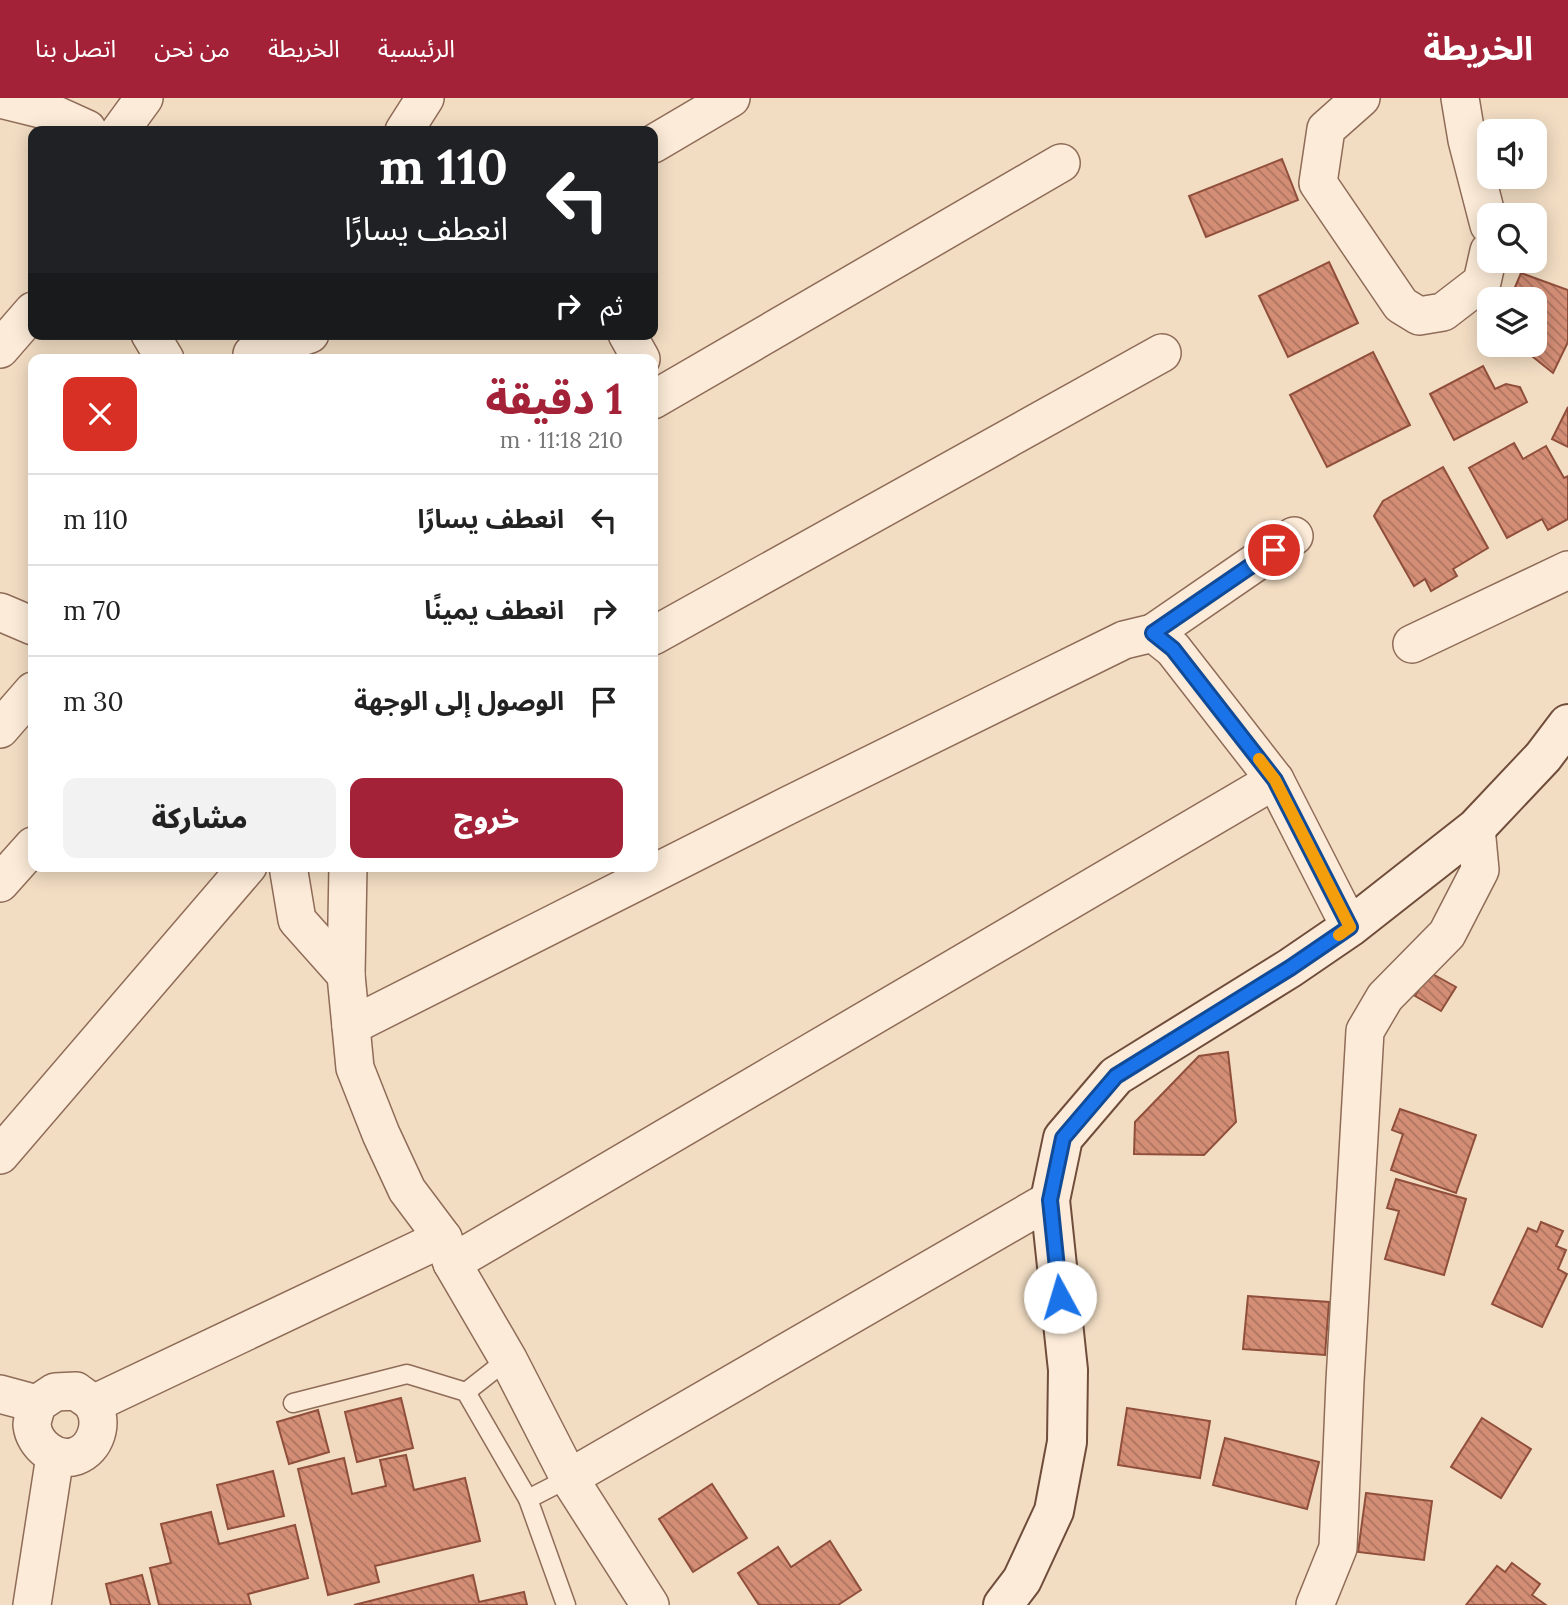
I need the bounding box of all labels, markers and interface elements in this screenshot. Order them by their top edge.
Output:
text: الخريطة [1423,27,1533,69]
text: اتصل بنا [35,33,116,64]
text: من نحن [154,33,230,64]
text: الخريطة [268,33,340,64]
text: الرئيسية [378,33,455,64]
map controls [1477,119,1547,357]
button: sound [1477,119,1547,189]
text: 110 m [379,135,508,197]
icon: left [532,154,623,245]
button: search [1477,203,1547,273]
text: انعطف يسارًا [344,208,508,249]
icon: right [549,287,587,325]
button: layers [1477,287,1547,357]
text: ثم [601,289,623,322]
text: 1 دقيقة [485,372,623,426]
button: close [63,377,137,451]
text: 210 m · 11:18 [500,425,623,454]
icon: left [585,501,623,539]
text: انعطف يسارًا [417,502,564,535]
text: 110 m [63,503,128,536]
pin [1244,520,1304,580]
icon: arrive [1255,531,1293,569]
icon: right [585,592,623,630]
text: انعطف يمينًا [424,593,564,626]
text: 70 m [63,594,121,627]
icon: arrive [585,683,623,721]
text: الوصول إلى الوجهة [354,684,564,717]
text: 30 m [63,685,124,718]
button: مشاركة [63,778,336,858]
button: خروج [350,778,623,858]
position arrow [1023,1260,1097,1334]

